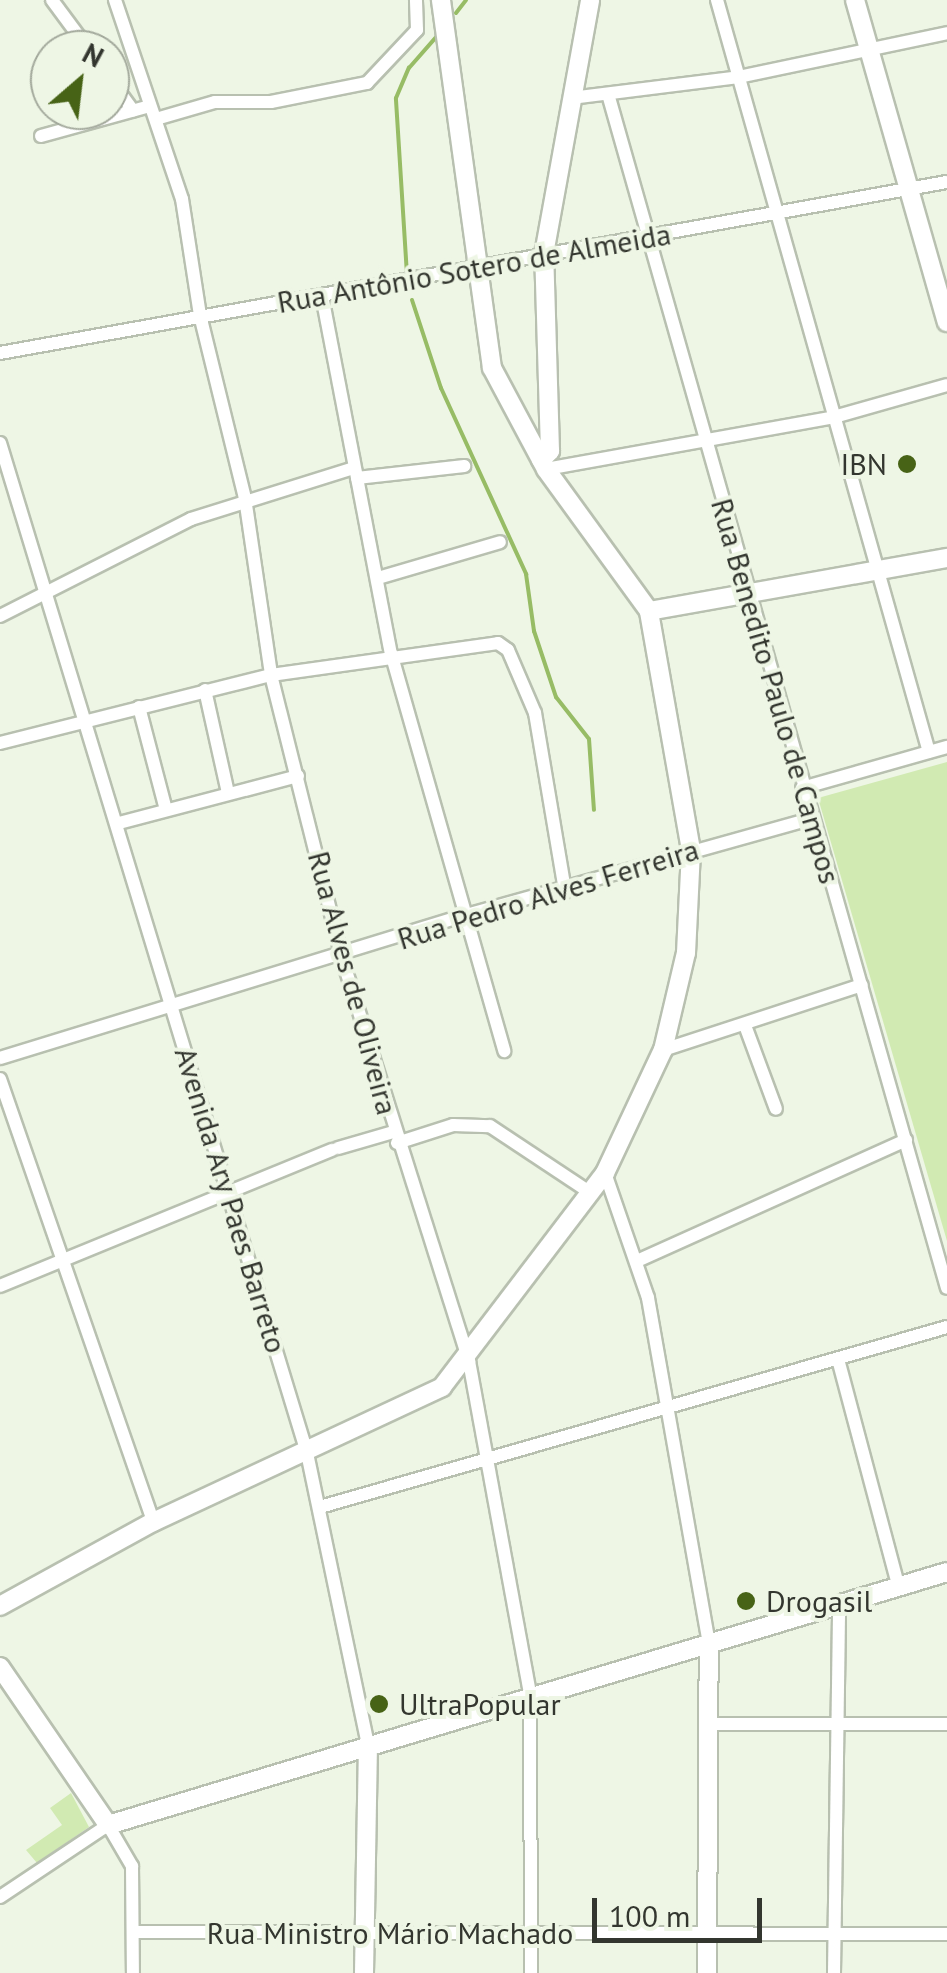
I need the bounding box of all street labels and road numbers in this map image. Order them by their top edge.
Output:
street label: Rua Antônio Sotero de Almeida [274,215,674,321]
street label: Rua Benedito Paulo de Campos [704,494,848,888]
street label: Rua Pedro Alves Ferreira [393,831,703,957]
street label: Rua Alves de Oliveira [300,847,406,1119]
street label: Avenida Ary Paes Barreto [167,1042,295,1358]
street label: Rua Ministro Mário Machado [207,1915,573,1951]

